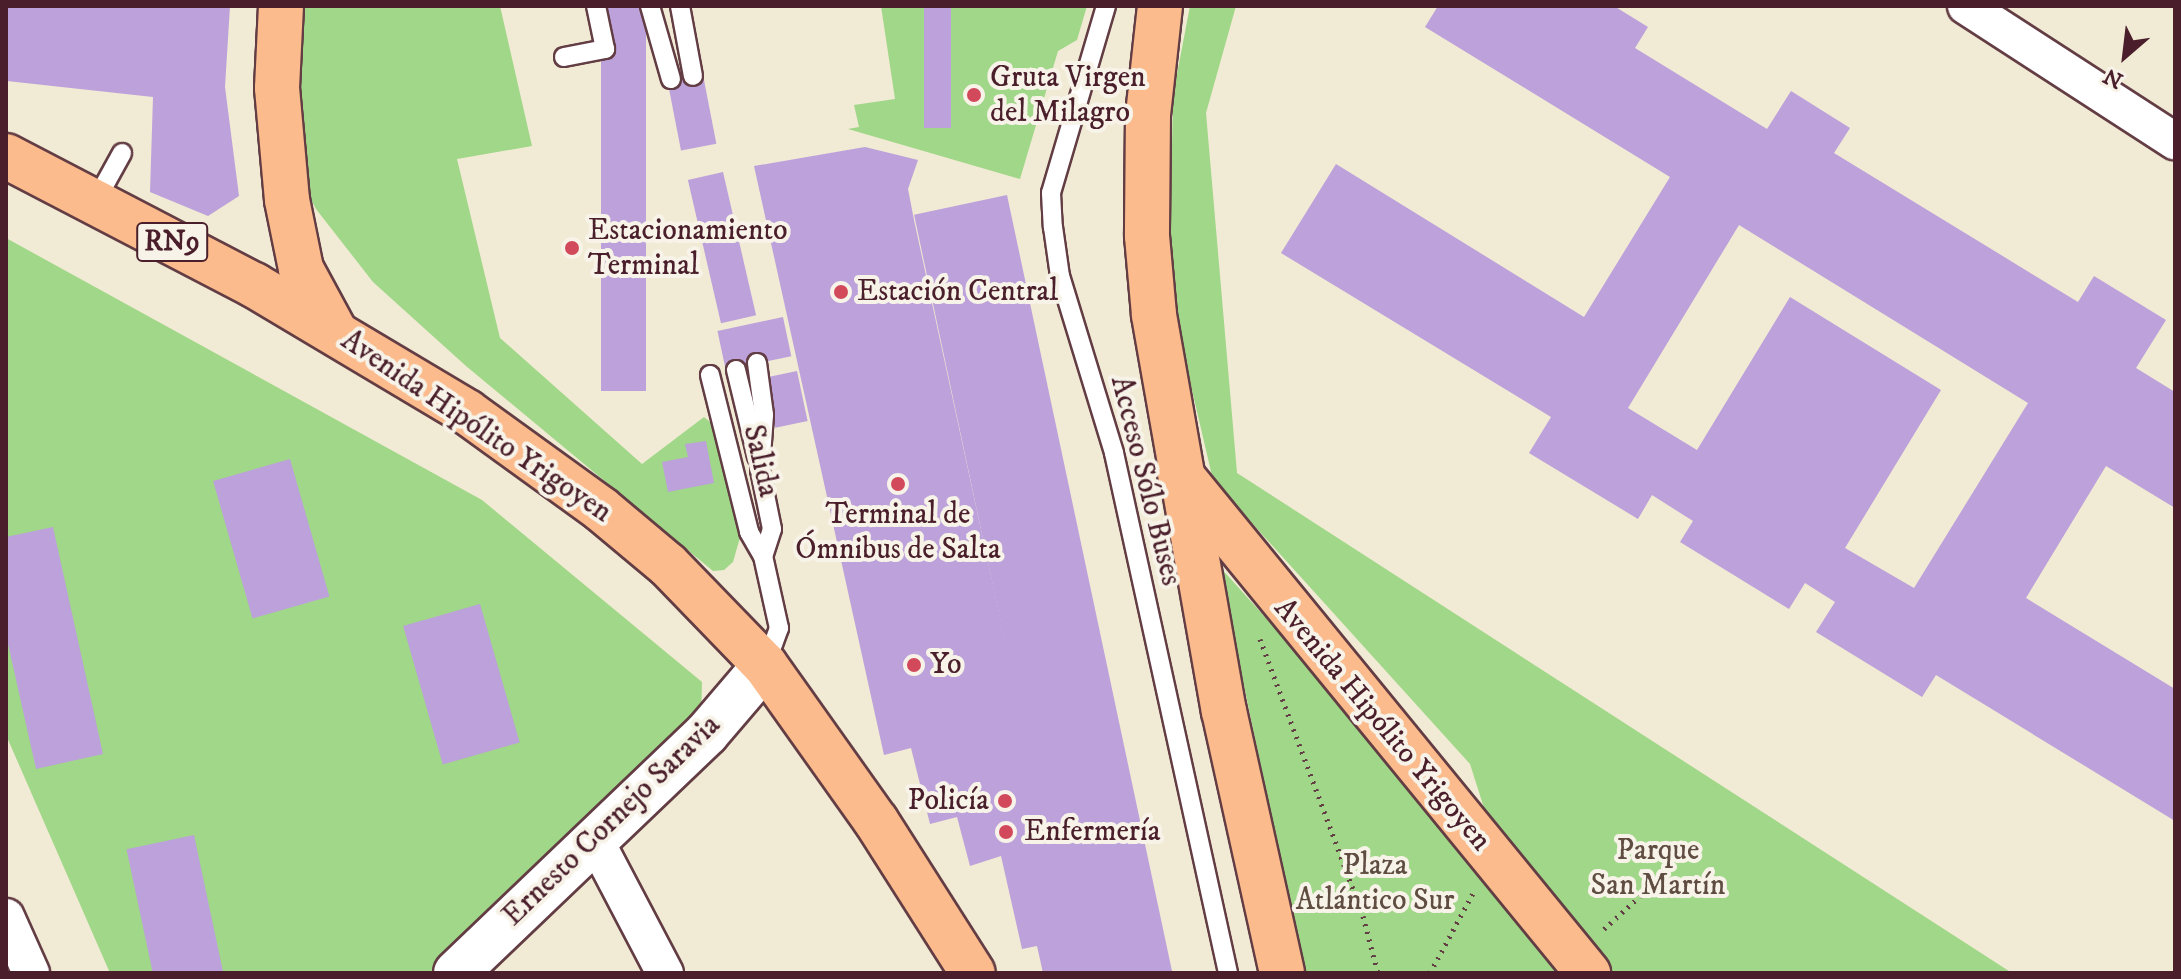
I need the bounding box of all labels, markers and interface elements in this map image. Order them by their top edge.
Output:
north arrow [2085,16,2165,96]
place label: Gruta Virgen del Milagro [990,60,1146,130]
text: N [2099,61,2128,94]
marker: Gruta Virgen del Milagro [965,86,983,104]
place label: Estacionamiento Terminal [588,213,788,284]
road number: RN9 [136,218,208,266]
marker: Estacionamiento Terminal [563,239,581,257]
place label: Estación Central [857,274,1058,310]
marker: Estación Central [832,283,850,301]
street label: Avenida Hipólito Yrigoyen [334,323,618,531]
street label: Acceso Sólo Buses [1102,373,1188,589]
street label: Salida [734,421,786,501]
marker: Terminal de Ómnibus de Salta [889,475,907,493]
place label: Terminal de Ómnibus de Salta [795,497,1001,568]
street label: Avenida Hipólito Yrigoyen [1266,591,1498,859]
place label: Yo [930,647,962,683]
marker: Yo [905,656,923,674]
street label: Ernesto Cornejo Saravia [496,708,728,934]
place label: Policía [908,783,989,819]
marker: Policía [996,792,1014,810]
place label: Enfermería [1024,814,1160,850]
marker: Enfermería [995,821,1017,843]
park label: Parque San Martín [1591,833,1725,904]
park label: Plaza Atlántico Sur [1296,848,1454,918]

